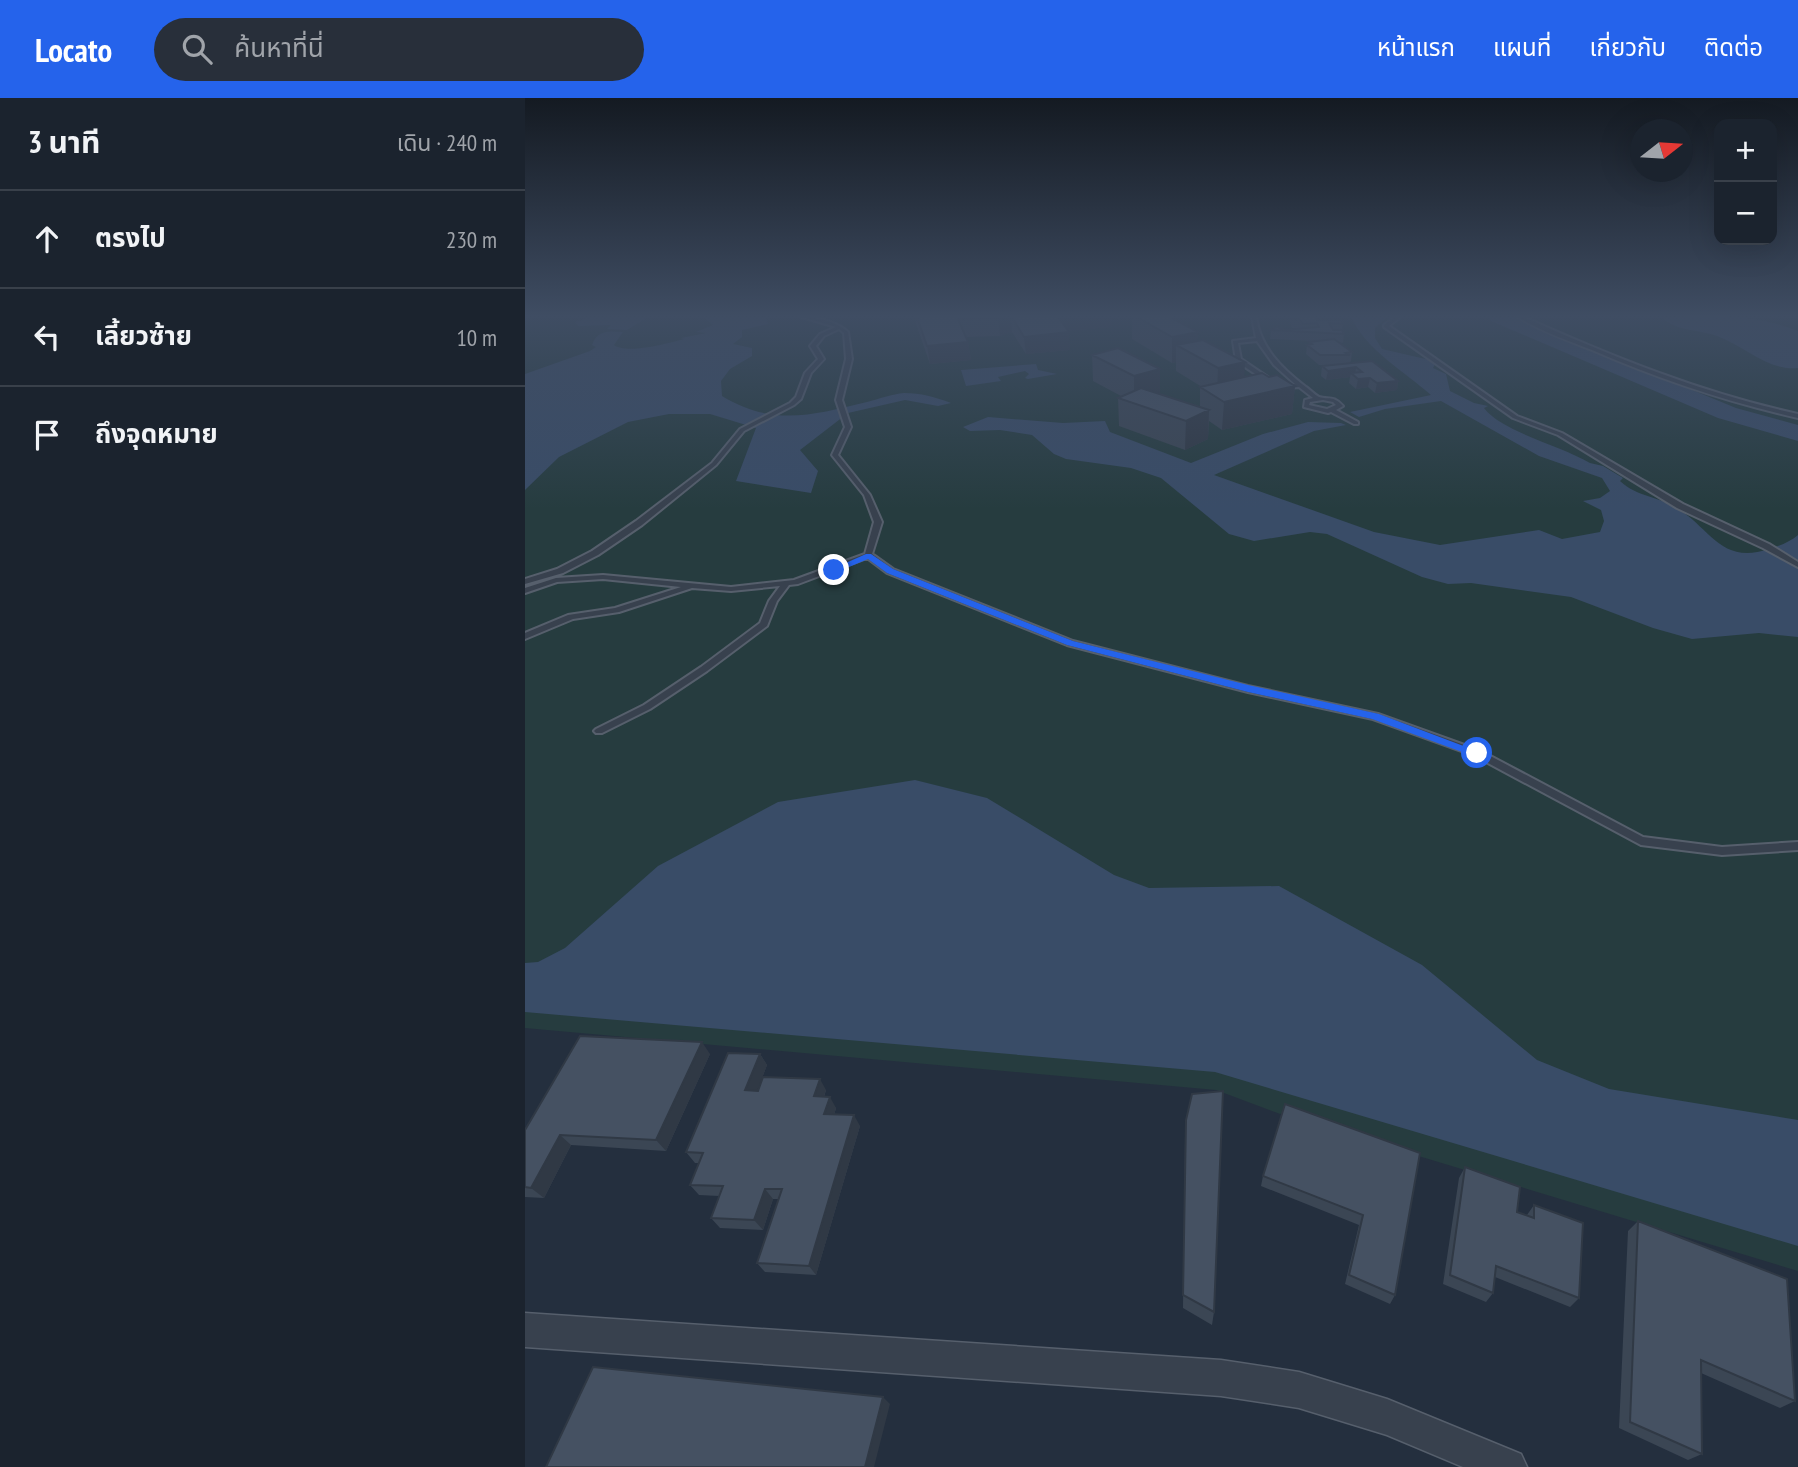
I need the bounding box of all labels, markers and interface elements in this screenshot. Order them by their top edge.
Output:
search box [154,18,644,81]
text: Locato [35,28,112,71]
icon: search [178,30,216,68]
text: ค้นหาที่นี่ [234,31,324,64]
text: หน้าแรก [1377,32,1455,63]
text: แผนที่ [1493,32,1551,63]
text: เกี่ยวกับ [1589,32,1666,63]
text: ติดต่อ [1704,32,1763,63]
north arrow [1630,119,1693,182]
map controls [1714,119,1777,245]
button: + [1714,119,1777,182]
text: 3 นาที [28,122,100,161]
text: เดิน · 240 m [397,128,497,157]
button: − [1714,182,1777,245]
icon: ahead [28,220,66,258]
text: ตรงไป [95,221,166,254]
text: 230 m [446,225,497,254]
icon: left [28,318,66,356]
text: เลี้ยวซ้าย [95,319,192,352]
text: 10 m [456,323,497,352]
icon: arrive [28,416,66,454]
text: ถึงจุดหมาย [95,417,218,450]
route end [818,554,849,585]
route start [1461,737,1492,768]

